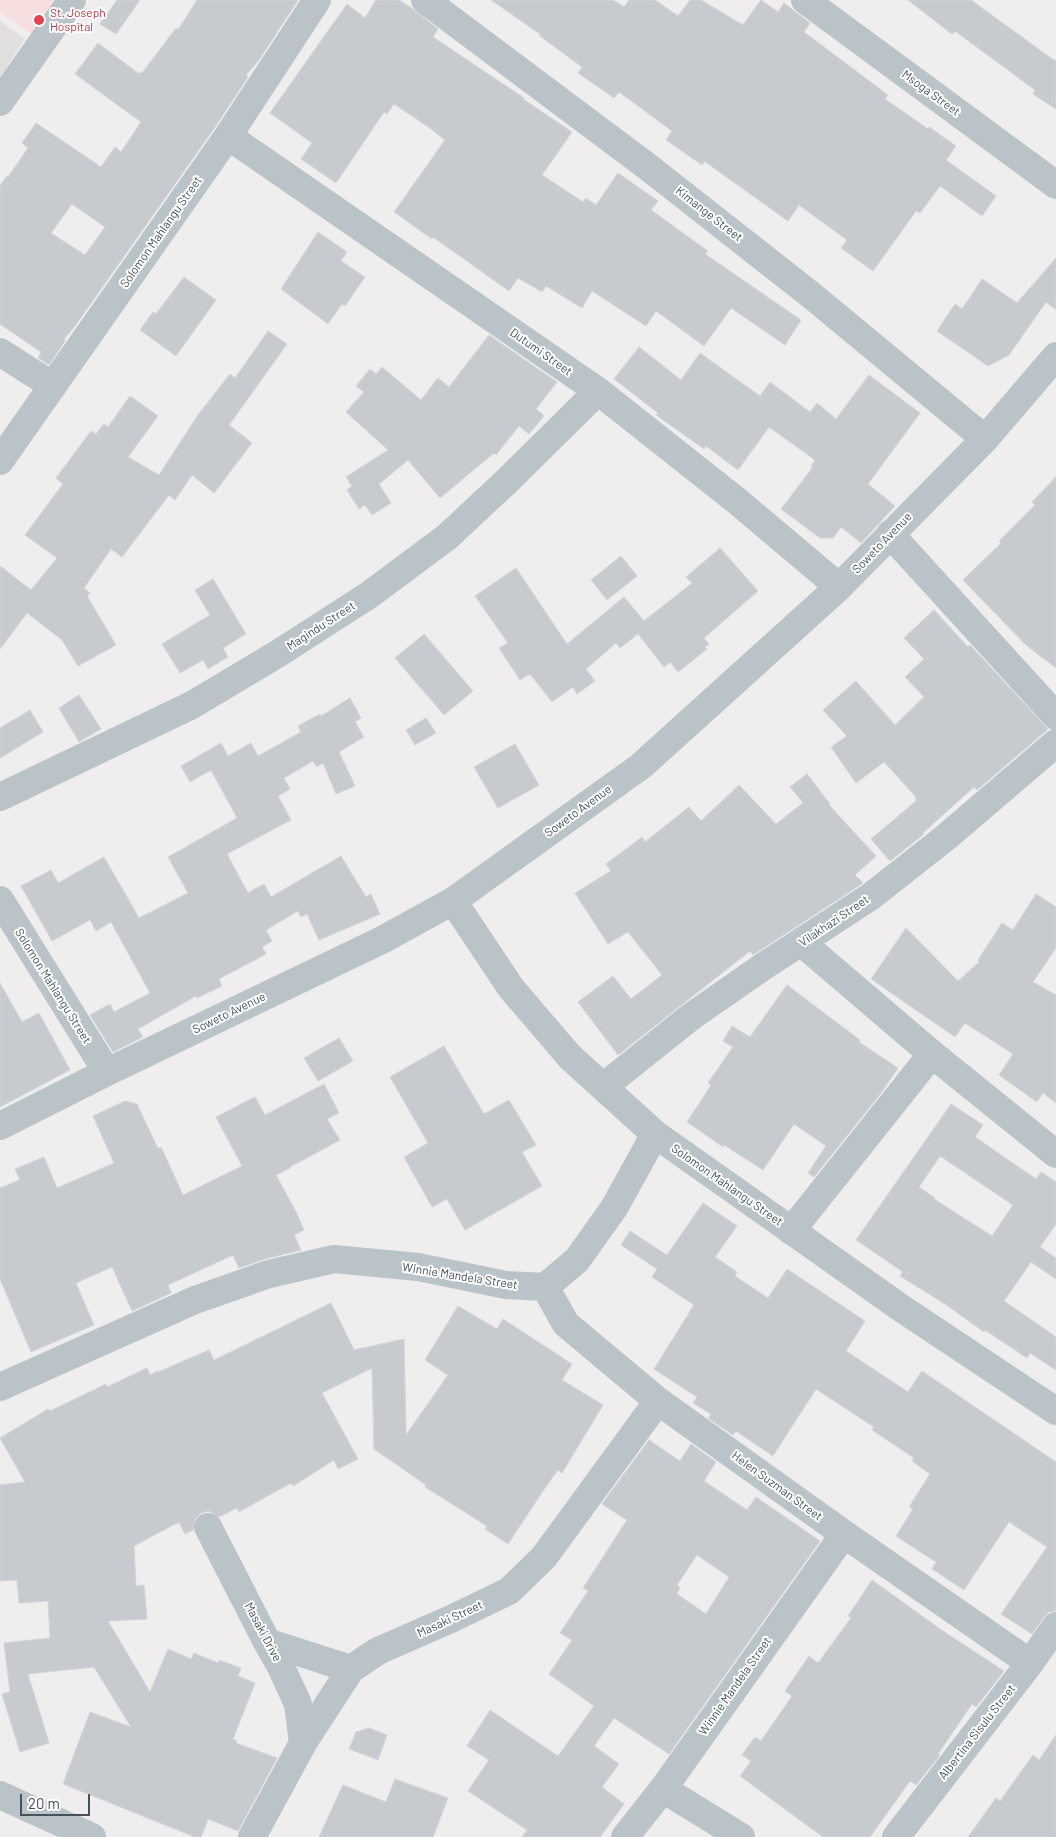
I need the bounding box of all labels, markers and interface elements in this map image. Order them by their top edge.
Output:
place label: St. Joseph Hospital [50,6,106,34]
marker: St. Joseph Hospital [32,13,46,27]
street label: Msoga Street [899,67,963,119]
street label: Solomon Mahlangu Street [117,174,205,290]
street label: Kimange Street [673,183,745,245]
street label: Dutumi Street [507,325,575,379]
street label: Soweto Avenue [849,509,915,577]
street label: Magindu Street [284,599,358,653]
street label: Soweto Avenue [542,782,614,840]
street label: Vilakhazi Street [796,892,872,950]
street label: Solomon Mahlangu Street [12,926,94,1046]
street label: Soweto Avenue [190,989,268,1037]
street label: Solomon Mahlangu Street [669,1141,785,1229]
street label: Winnie Mandela Street [401,1260,519,1292]
street label: Helen Suzman Street [729,1448,825,1524]
street label: Masaki Street [415,1598,485,1640]
street label: Masaki Drive [241,1600,285,1664]
street label: Winnie Mandela Street [696,1634,774,1738]
street label: Albertina Sisulu Street [935,1682,1019,1782]
scale bar [22,1784,92,1816]
text: 20 m [28,1794,60,1812]

